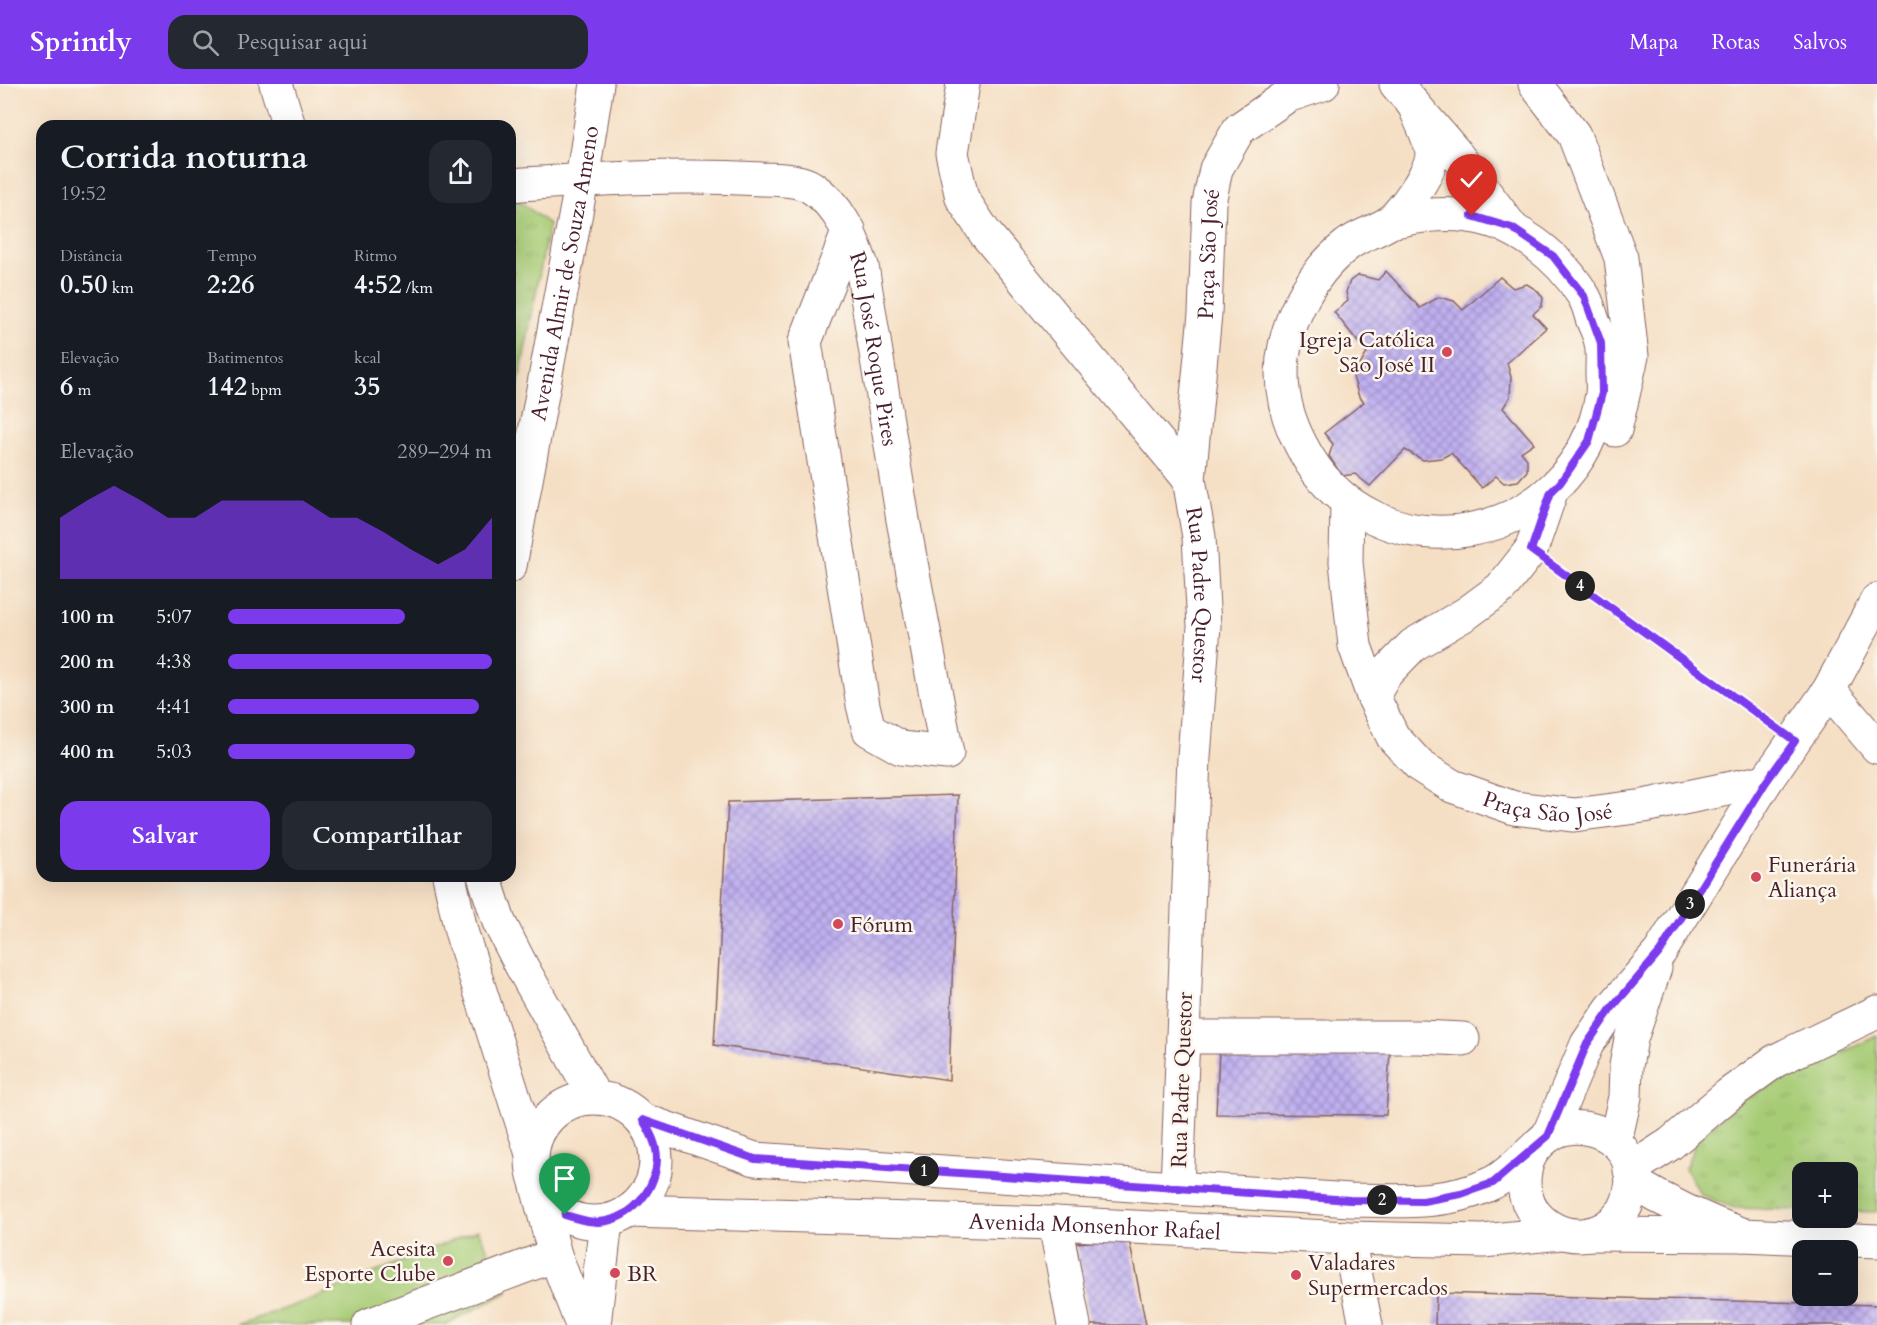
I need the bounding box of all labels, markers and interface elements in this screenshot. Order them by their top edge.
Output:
search box [168,15,588,69]
text: Sprintly [30,23,132,61]
icon: search [189,26,222,59]
text: Pesquisar aqui [237,27,368,57]
text: Mapa [1629,28,1678,57]
text: Rotas [1711,28,1760,57]
text: Salvos [1793,28,1847,57]
street label: Avenida Almir de Souza Ameno [523,123,606,423]
text: Corrida noturna [60,135,308,180]
button: share [429,140,492,203]
pin [1446,154,1497,216]
icon: check [1455,163,1488,196]
text: 19:52 [60,180,106,207]
street label: Praça São José [1191,186,1228,320]
text: Distância [60,245,123,267]
text: Tempo [207,245,257,267]
text: Ritmo [354,245,397,267]
street label: Rua José Roque Pires [842,247,905,448]
text: 0.50 [60,267,108,302]
text: 2:26 [207,267,255,302]
text: 4:52 [354,267,402,302]
text: km [108,277,134,299]
text: /km [402,277,433,299]
place label: Igreja Católica São José II [1299,325,1435,380]
marker: Igreja Católica São José II [1440,345,1454,359]
text: Elevação [60,347,119,369]
text: Batimentos [207,347,283,369]
text: kcal [354,347,381,369]
text: 6 [60,369,73,404]
text: 142 [207,369,247,404]
text: 35 [354,369,381,404]
text: m [73,379,91,401]
text: bpm [247,379,282,401]
text: Elevação [60,438,134,465]
text: 289–294 m [397,438,492,465]
street label: Rua Padre Questor [1178,505,1218,685]
pin: 4 [1565,571,1595,601]
text: 4 [1576,575,1584,597]
text: 100 m [60,603,115,630]
text: 5:07 [156,603,192,630]
text: 200 m [60,648,115,675]
text: 4:38 [156,648,192,675]
text: 300 m [60,693,115,720]
text: 4:41 [156,693,192,720]
text: 400 m [60,738,115,765]
text: 5:03 [156,738,192,765]
street label: Praça São José [1478,784,1615,831]
button: Salvar [60,801,270,870]
button: Compartilhar [282,801,492,870]
place label: Funerária Aliança [1768,850,1857,905]
marker: Funerária Aliança [1749,870,1763,884]
pin: 3 [1675,889,1705,919]
text: 3 [1686,893,1694,915]
place label: Fórum [850,910,914,940]
marker: Fórum [831,917,845,931]
street label: Rua Padre Questor [1164,991,1200,1169]
pin [539,1153,590,1215]
pin: 1 [909,1156,939,1186]
text: 1 [920,1160,928,1182]
icon: arrive [548,1162,581,1195]
map controls [1792,1162,1858,1306]
button: + [1792,1162,1858,1228]
pin: 2 [1367,1185,1397,1215]
text: 2 [1378,1189,1386,1211]
street label: Avenida Monsenhor Rafael [968,1207,1222,1247]
place label: Acesita Esporte Clube [304,1234,436,1289]
button: − [1792,1240,1858,1306]
place label: Valadares Supermercados [1308,1248,1448,1303]
marker: Acesita Esporte Clube [441,1254,455,1268]
place label: BR [627,1259,658,1289]
marker: BR [608,1266,622,1280]
marker: Valadares Supermercados [1289,1268,1303,1282]

